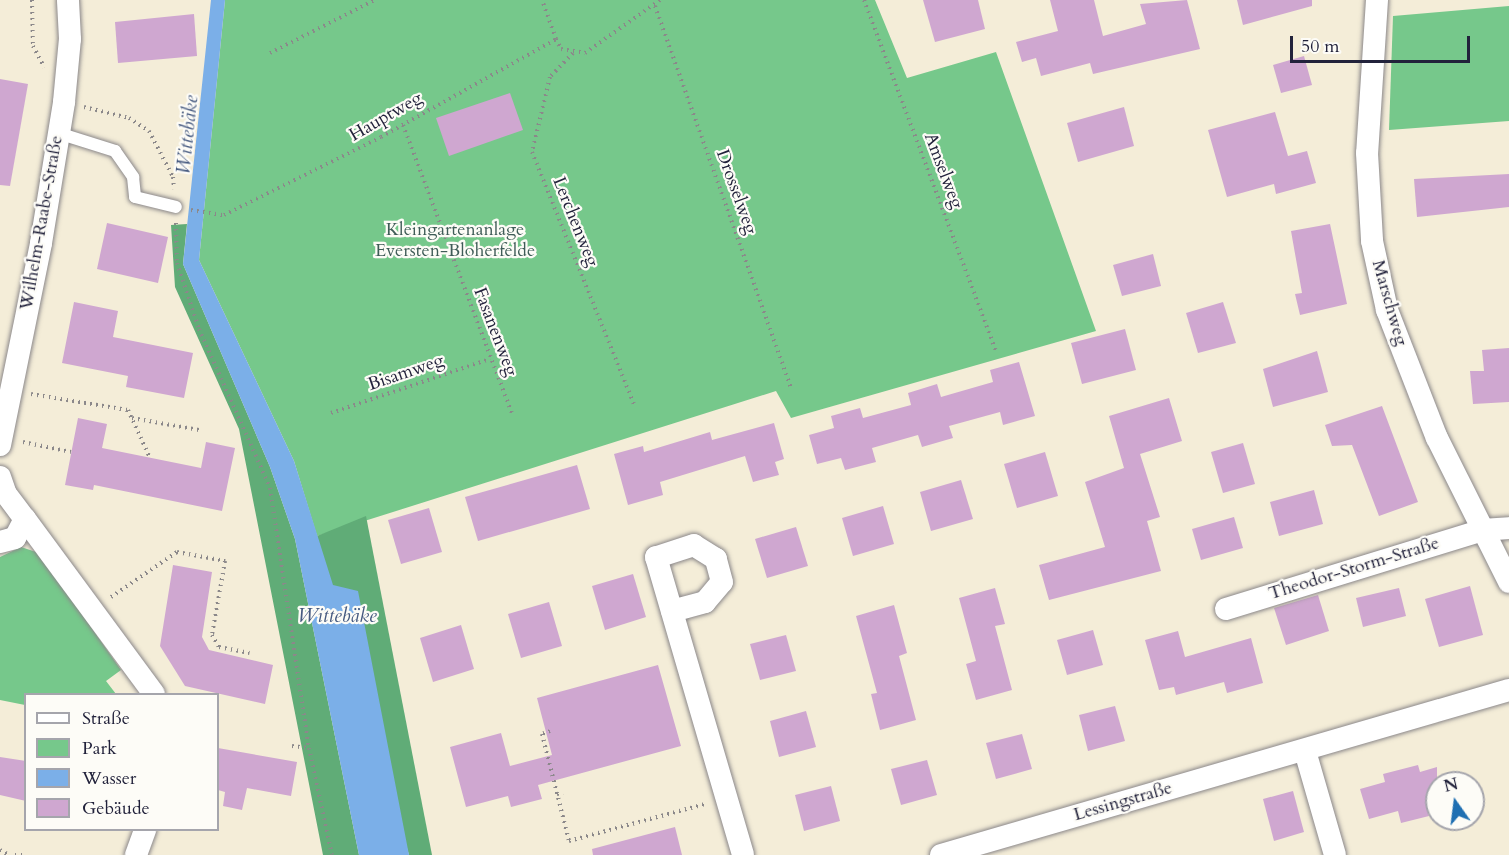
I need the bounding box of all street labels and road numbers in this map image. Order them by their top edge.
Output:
street label: Hauptweg [346,87,426,147]
street label: Amselweg [919,130,967,212]
street label: Wilhelm-Raabe-Straße [16,134,68,312]
street label: Drosselweg [711,147,761,237]
street label: Lerchenweg [547,174,603,270]
street label: Marschweg [1366,258,1412,348]
street label: Fasanenweg [468,285,522,379]
street label: Bisamweg [365,350,447,396]
street label: Theodor-Storm-Straße [1266,533,1442,605]
street label: Lessingstraße [1071,778,1175,826]

